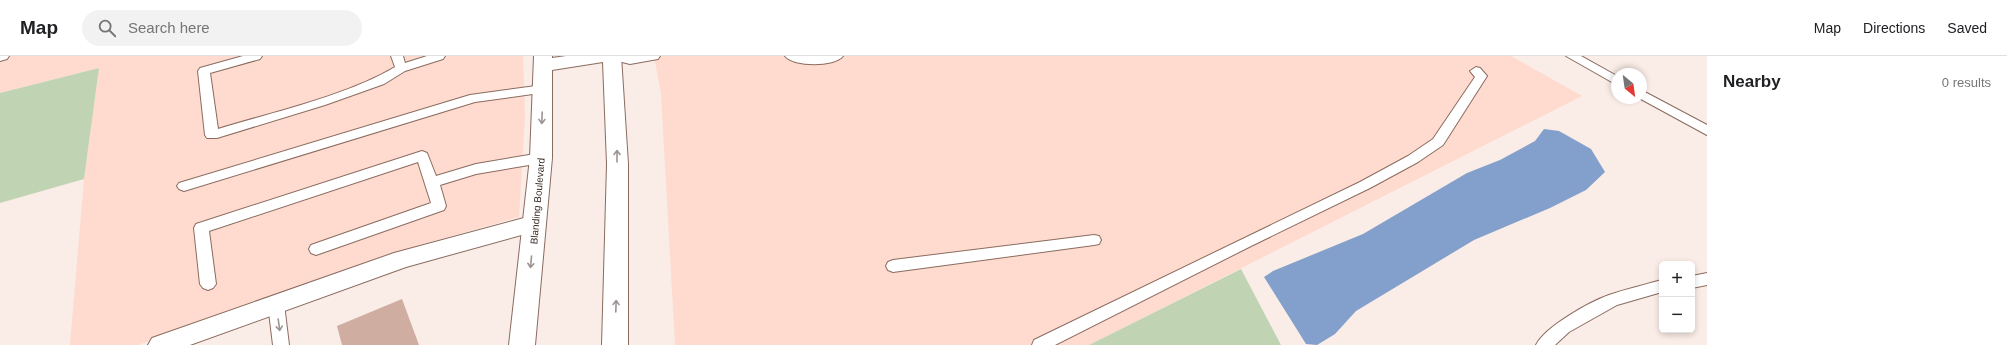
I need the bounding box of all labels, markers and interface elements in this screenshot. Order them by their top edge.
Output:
search box [82,10,362,46]
text: Map [20,17,58,38]
icon: search [96,17,118,39]
text: Search here [128,19,210,36]
text: Map [1814,20,1841,36]
text: Directions [1863,20,1925,36]
text: Saved [1947,20,1987,36]
north arrow [1611,68,1647,104]
text: Nearby [1723,72,1781,91]
text: 0 results [1942,75,1991,90]
one-way arrow [538,111,546,124]
one-way arrow [613,150,621,163]
street label: Blanding Boulevard [528,157,547,245]
one-way arrow [527,255,535,268]
map controls [1659,261,1695,333]
button: + [1659,261,1695,297]
button: − [1659,297,1695,333]
one-way arrow [613,300,620,313]
one-way arrow [275,318,282,331]

